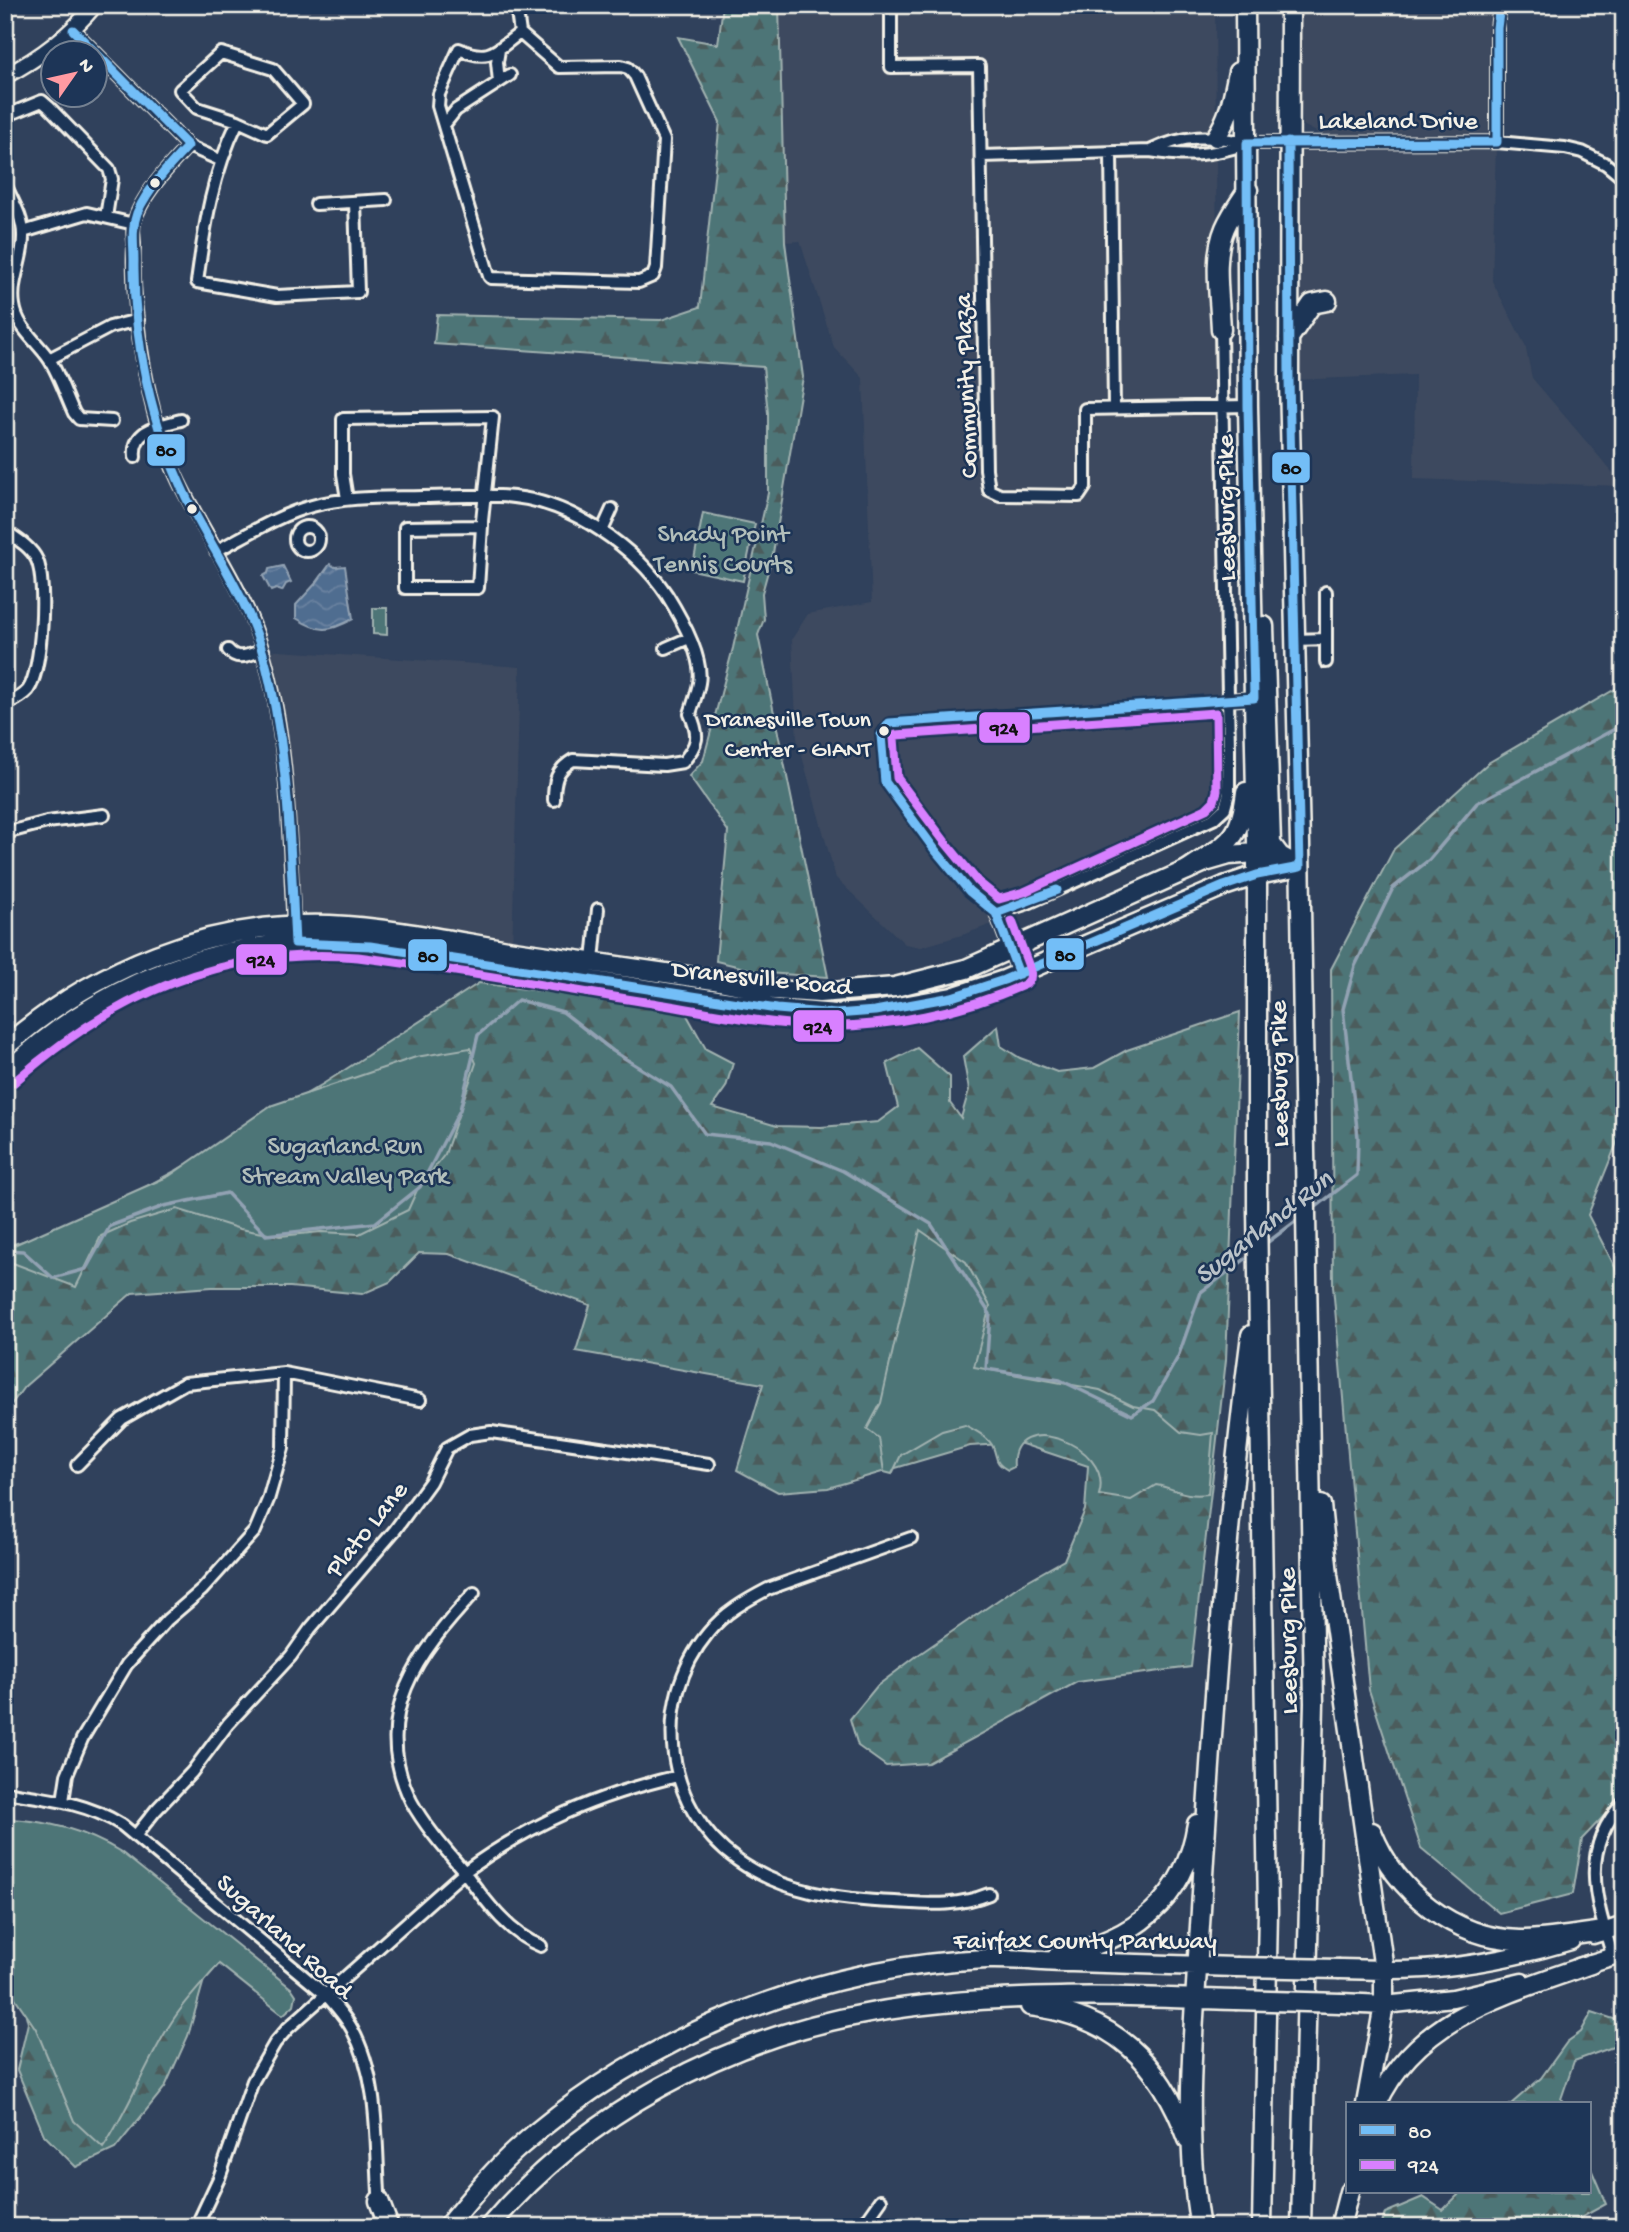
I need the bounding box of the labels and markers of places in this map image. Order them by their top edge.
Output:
unlabelled marker [148,176,162,190]
unlabelled marker [185,502,199,516]
place label: Dranesville Town Center - GIANT [703,707,873,766]
marker: Dranesville Town Center - GIANT [877,724,891,738]

